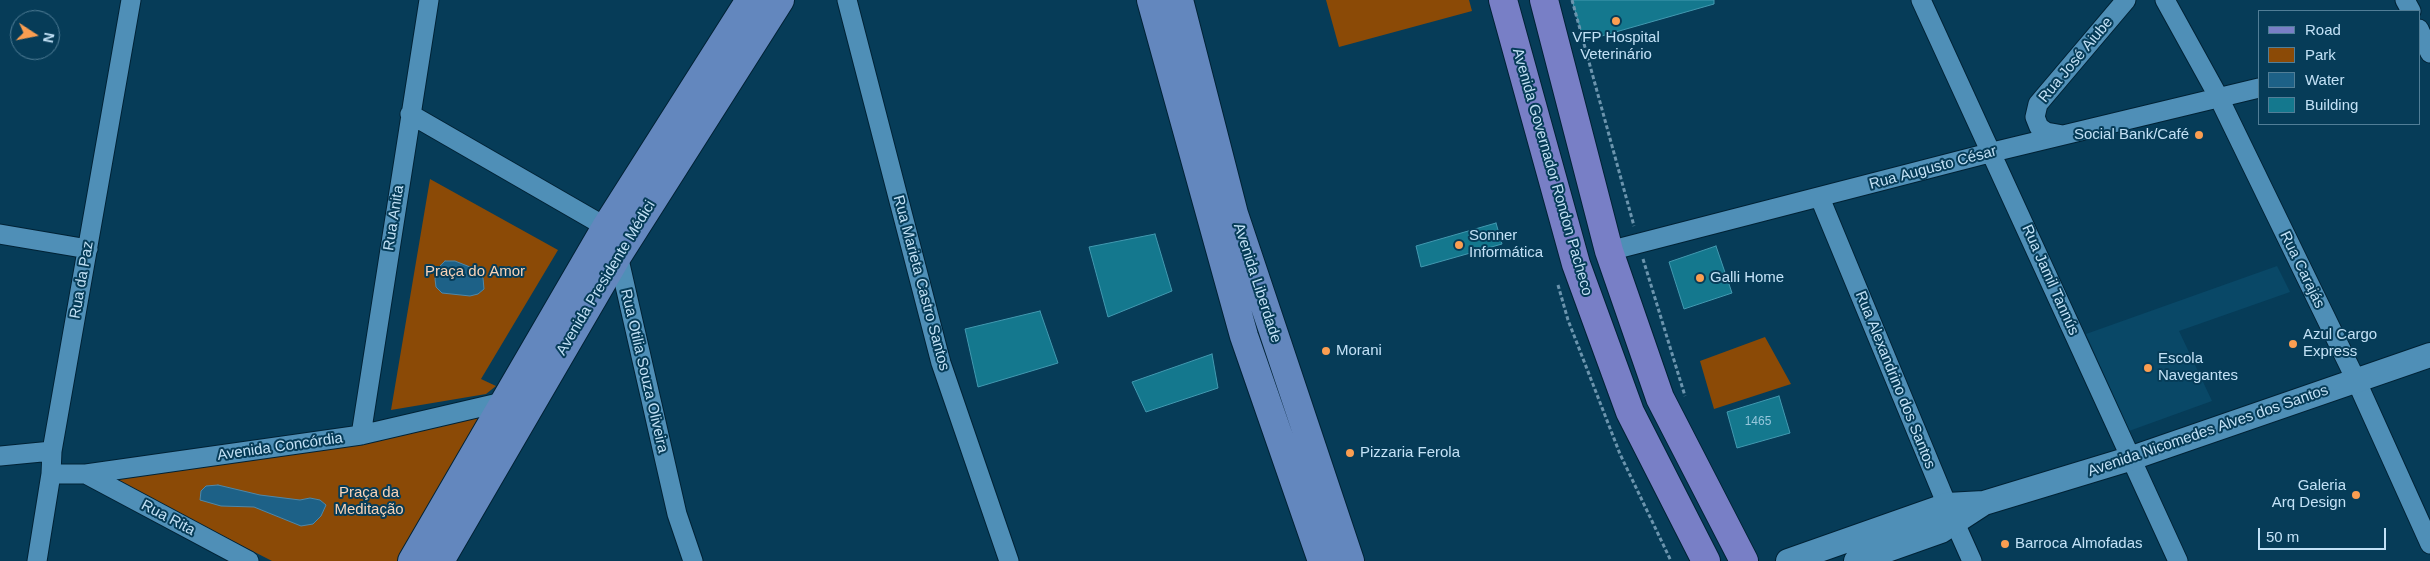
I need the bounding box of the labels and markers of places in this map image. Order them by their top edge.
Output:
marker: VFP Hospital Veterinário [1610,15,1622,27]
place label: VFP Hospital Veterinário [1572,29,1660,64]
place label: Social Bank/Café [2074,126,2189,144]
marker: Social Bank/Café [2193,129,2205,141]
place label: Sonner Informática [1469,227,1543,262]
marker: Sonner Informática [1453,239,1465,251]
place label: Galli Home [1710,269,1784,287]
marker: Galli Home [1694,272,1706,284]
place label: Azul Cargo Express [2303,326,2377,361]
marker: Azul Cargo Express [2287,338,2299,350]
place label: Morani [1336,342,1382,360]
marker: Morani [1320,345,1332,357]
place label: Escola Navegantes [2158,350,2238,385]
marker: Escola Navegantes [2142,362,2154,374]
place label: Pizzaria Ferola [1360,444,1460,462]
marker: Pizzaria Ferola [1344,447,1356,459]
place label: Galeria Arq Design [2272,477,2346,512]
marker: Galeria Arq Design [2350,489,2362,501]
place label: Barroca Almofadas [2015,535,2143,553]
marker: Barroca Almofadas [1999,538,2011,550]

